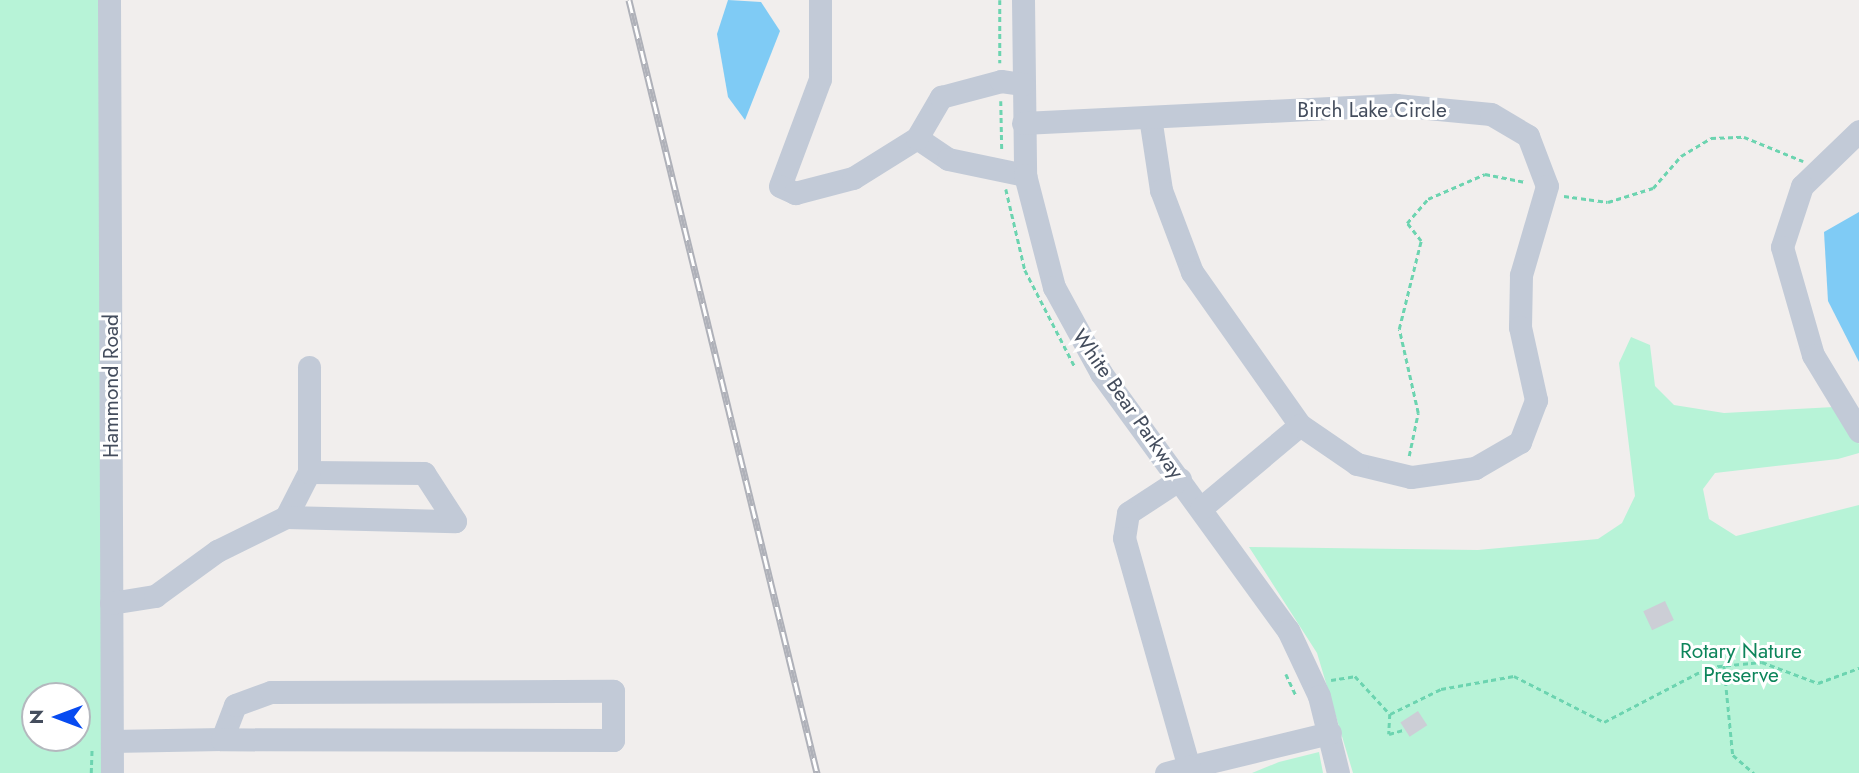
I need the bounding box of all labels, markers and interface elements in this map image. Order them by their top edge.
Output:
street label: Birch Lake Circle [1297,97,1447,123]
street label: Hammond Road [98,314,124,458]
street label: White Bear Parkway [1067,324,1189,484]
park label: Rotary Nature Preserve [1680,638,1802,688]
north arrow [21,682,91,752]
text: N [23,709,50,725]

